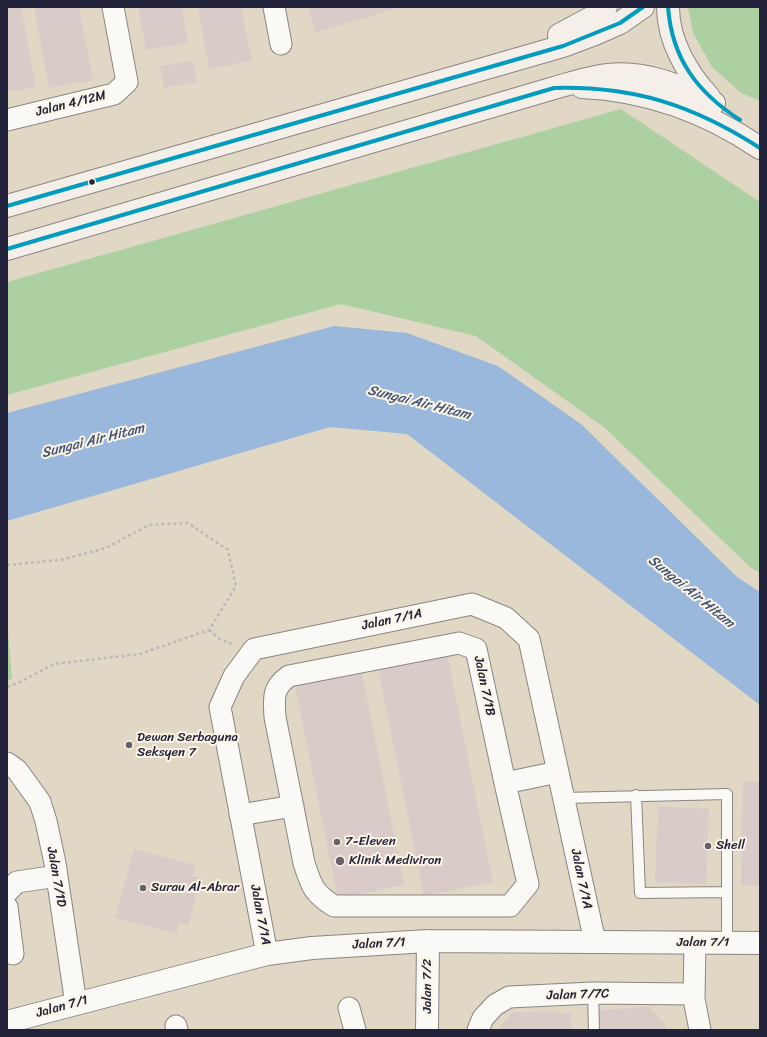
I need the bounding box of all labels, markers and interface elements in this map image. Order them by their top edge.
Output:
street label: Jalan 4/12M [34,88,108,120]
unlabelled marker [87,177,97,187]
water label: Sungai Air Hitam [366,382,472,424]
water label: Sungai Air Hitam [40,420,146,462]
water label: Sungai Air Hitam [645,552,737,632]
street label: Jalan 7/1A [360,606,424,634]
street label: Jalan 7/1B [470,655,498,717]
place label: Dewan Serbaguna Seksyen 7 [137,730,238,761]
marker: Dewan Serbaguna Seksyen 7 [124,740,134,750]
place label: 7-Eleven [345,834,396,850]
marker: 7-Eleven [332,837,342,847]
place label: Shell [716,838,745,854]
marker: Shell [703,841,713,851]
street label: Jalan 7/1D [43,846,69,908]
street label: Jalan 7/1A [567,847,595,911]
place label: Klinik Mediviron [349,853,441,869]
marker: Klinik Mediviron [334,855,346,867]
place label: Surau Al-Abrar [151,880,239,896]
marker: Surau Al-Abrar [138,883,148,893]
street label: Jalan 7/1A [247,883,273,947]
street label: Jalan 7/1 [352,935,406,953]
street label: Jalan 7/1 [677,935,729,951]
street label: Jalan 7/2 [420,959,436,1013]
street label: Jalan 7/7C [546,986,610,1004]
street label: Jalan 7/1 [35,993,89,1021]

